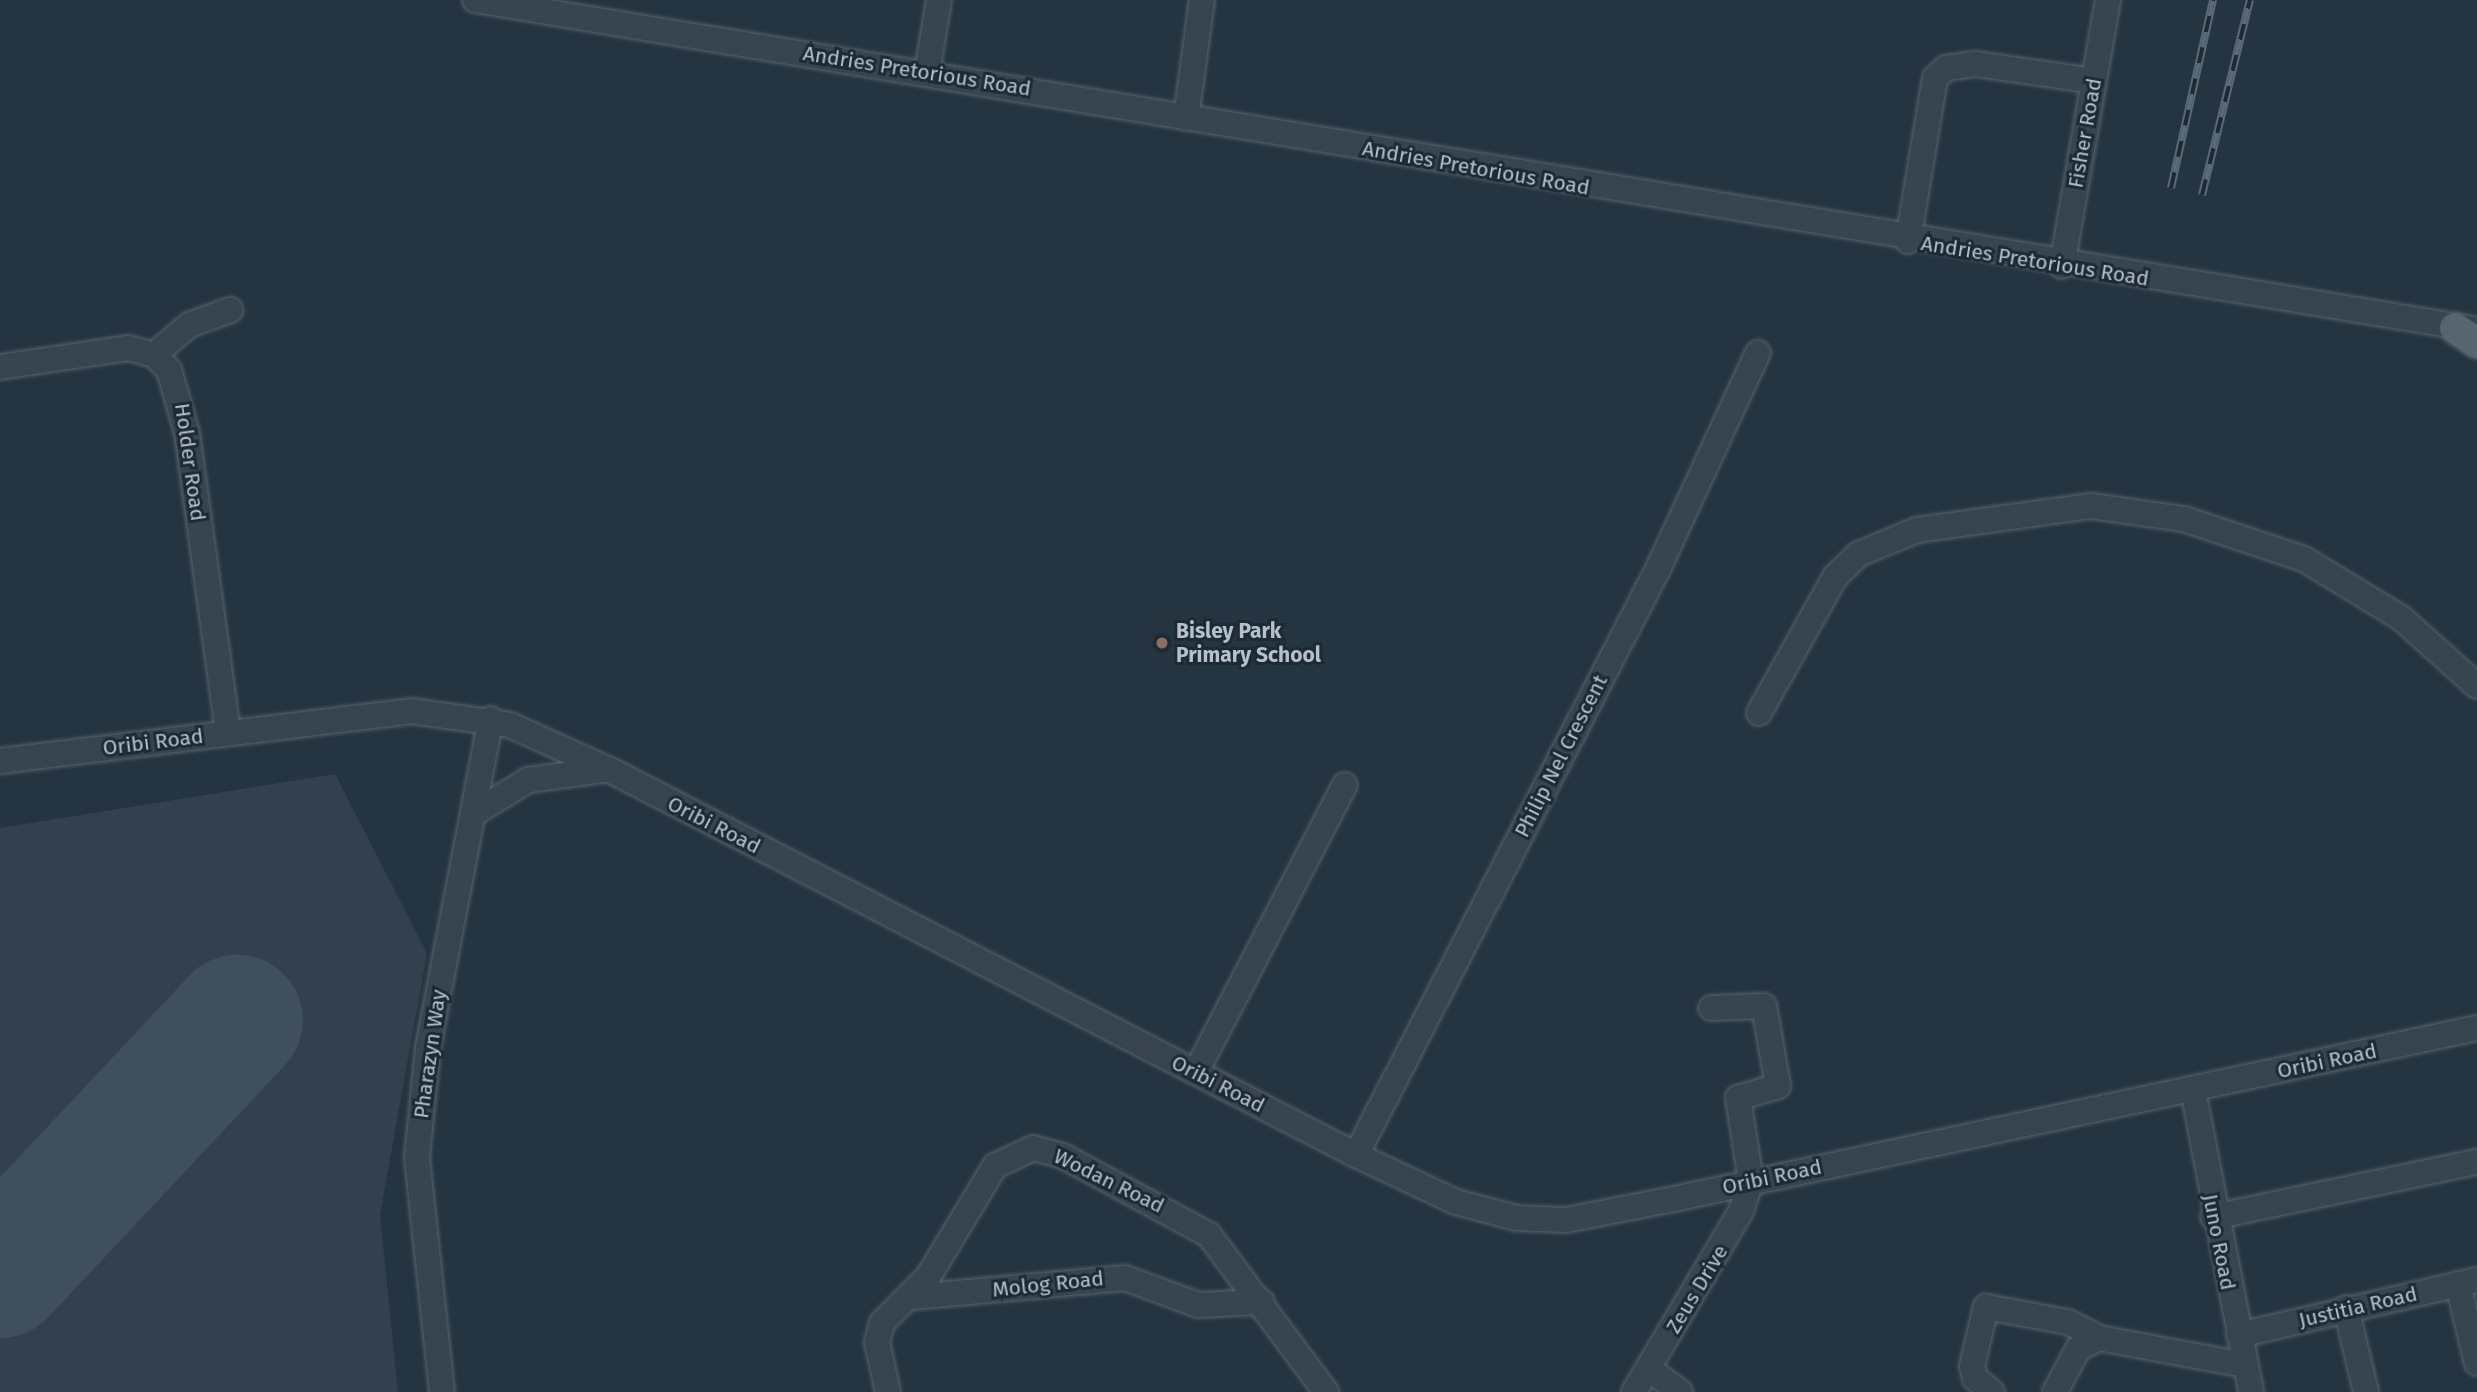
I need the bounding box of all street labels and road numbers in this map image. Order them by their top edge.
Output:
street label: Andries Pretorious Road [801,41,1033,101]
street label: Fisher Road [2063,76,2107,190]
street label: Andries Pretorious Road [1360,136,1592,200]
street label: Andries Pretorious Road [1919,231,2151,291]
street label: Holder Road [169,401,211,523]
street label: Philip Nel Crescent [1509,671,1613,841]
street label: Oribi Road [101,723,205,761]
street label: Oribi Road [663,791,765,859]
street label: Pharazyn Way [408,988,452,1120]
street label: Oribi Road [2275,1038,2379,1084]
street label: Oribi Road [1167,1050,1269,1118]
street label: Wodan Road [1050,1143,1168,1219]
street label: Oribi Road [1720,1154,1824,1200]
street label: Juno Road [2197,1192,2241,1292]
street label: Zeus Drive [1661,1240,1733,1338]
street label: Molog Road [991,1266,1105,1302]
street label: Justitia Road [2296,1281,2420,1333]

